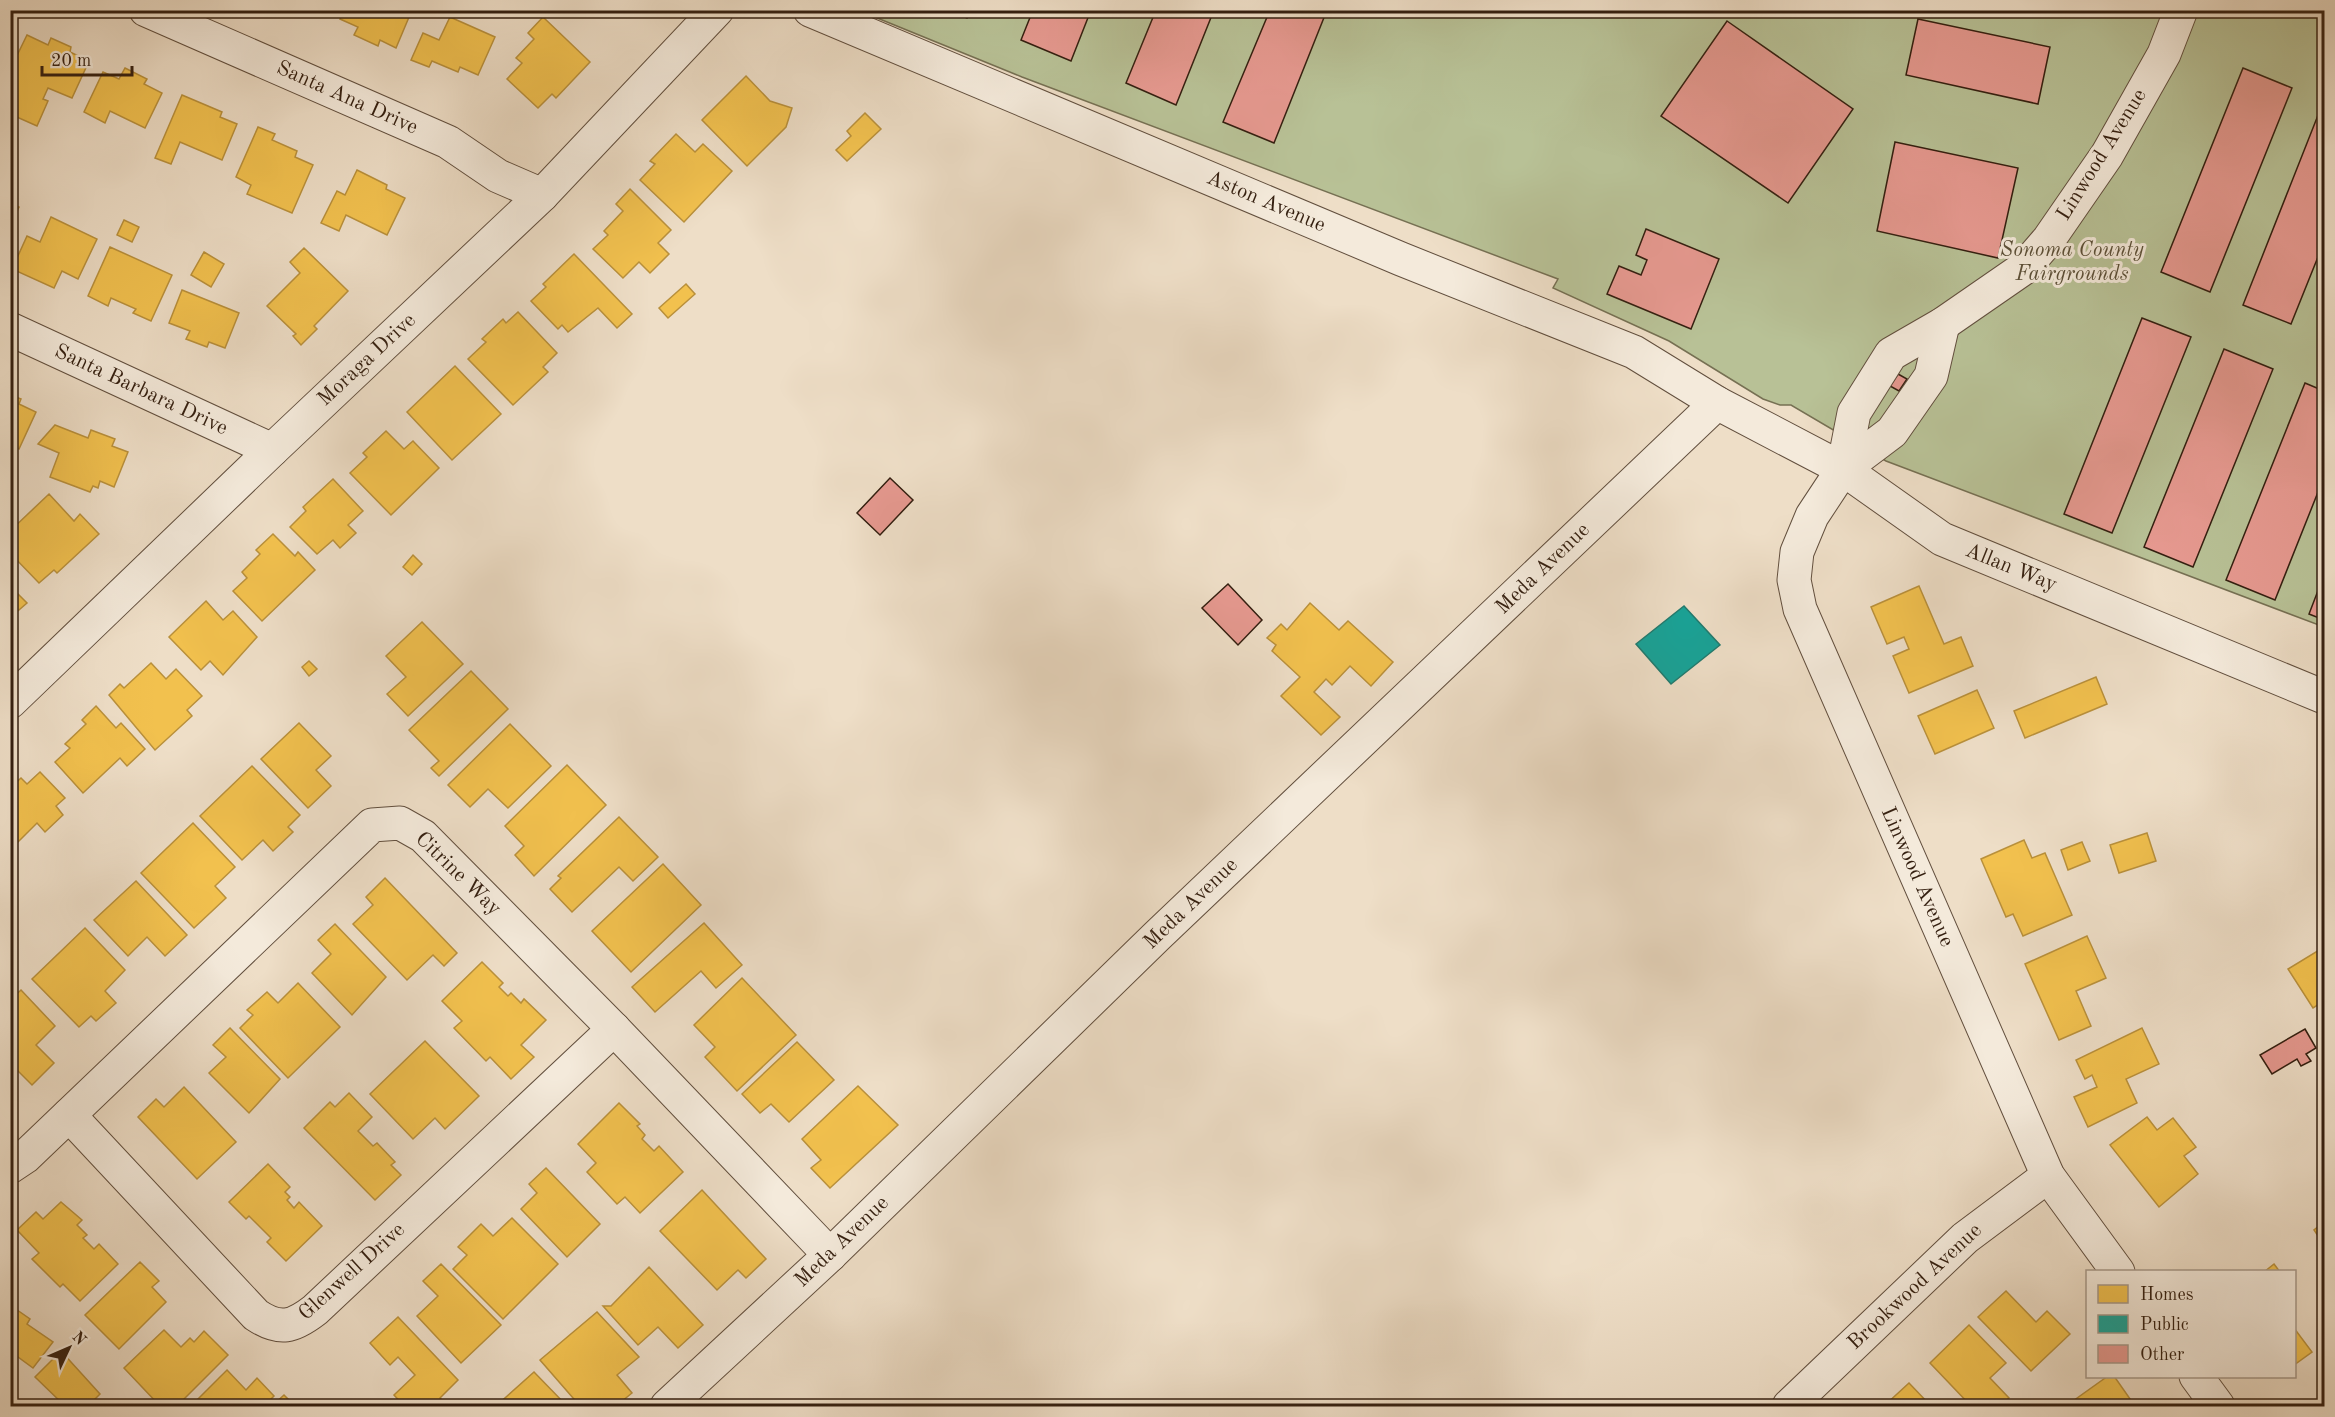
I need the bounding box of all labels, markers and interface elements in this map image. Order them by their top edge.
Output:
scale bar [42,39,132,77]
text: 20 m [51,52,91,70]
street label: Santa Ana Drive [273,57,421,139]
street label: Linwood Avenue [2053,86,2151,224]
street label: Aston Avenue [1204,168,1328,236]
park label: Sonoma County Fairgrounds [2000,240,2144,285]
street label: Moraga Drive [314,310,420,410]
street label: Santa Barbara Drive [51,341,231,439]
street label: Meda Avenue [1492,519,1594,619]
street label: Allan Way [1962,540,2060,596]
street label: Linwood Avenue [1877,804,1957,950]
street label: Citrine Way [411,828,505,920]
street label: Meda Avenue [1140,854,1242,954]
street label: Meda Avenue [791,1192,893,1292]
street label: Glenwell Drive [295,1219,409,1325]
street label: Brookwood Avenue [1844,1220,1986,1354]
legend [2086,1270,2296,1378]
text: Homes [2140,1286,2194,1304]
text: Public [2140,1316,2189,1334]
north arrow [39,1318,99,1378]
text: N [68,1329,89,1349]
text: Other [2140,1346,2185,1364]

